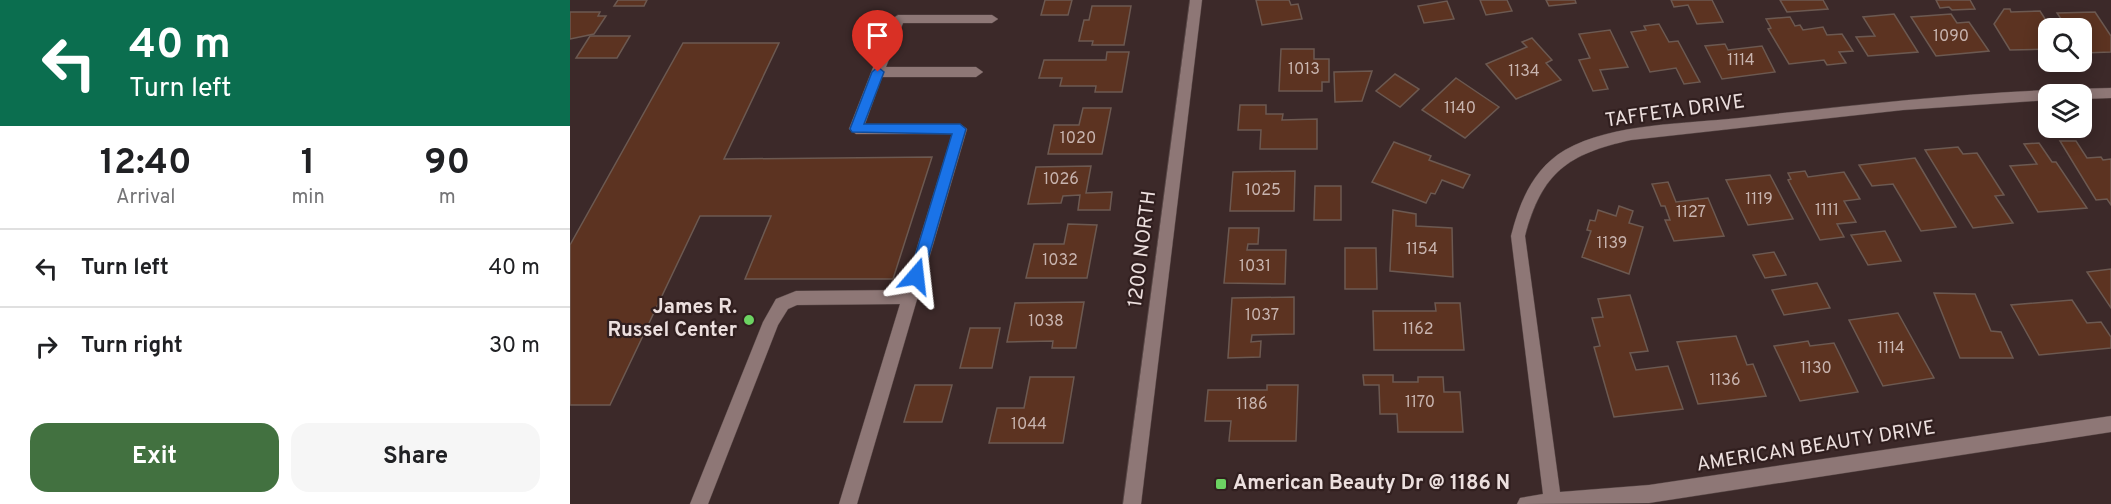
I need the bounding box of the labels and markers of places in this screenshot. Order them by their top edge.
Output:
pin [852,10,903,72]
place label: James R. Russel Center [608,295,738,344]
marker: James R. Russel Center [742,313,756,327]
place label: American Beauty Dr @ 1186 N [1233,471,1510,497]
marker: American Beauty Dr @ 1186 N [1214,477,1228,491]

